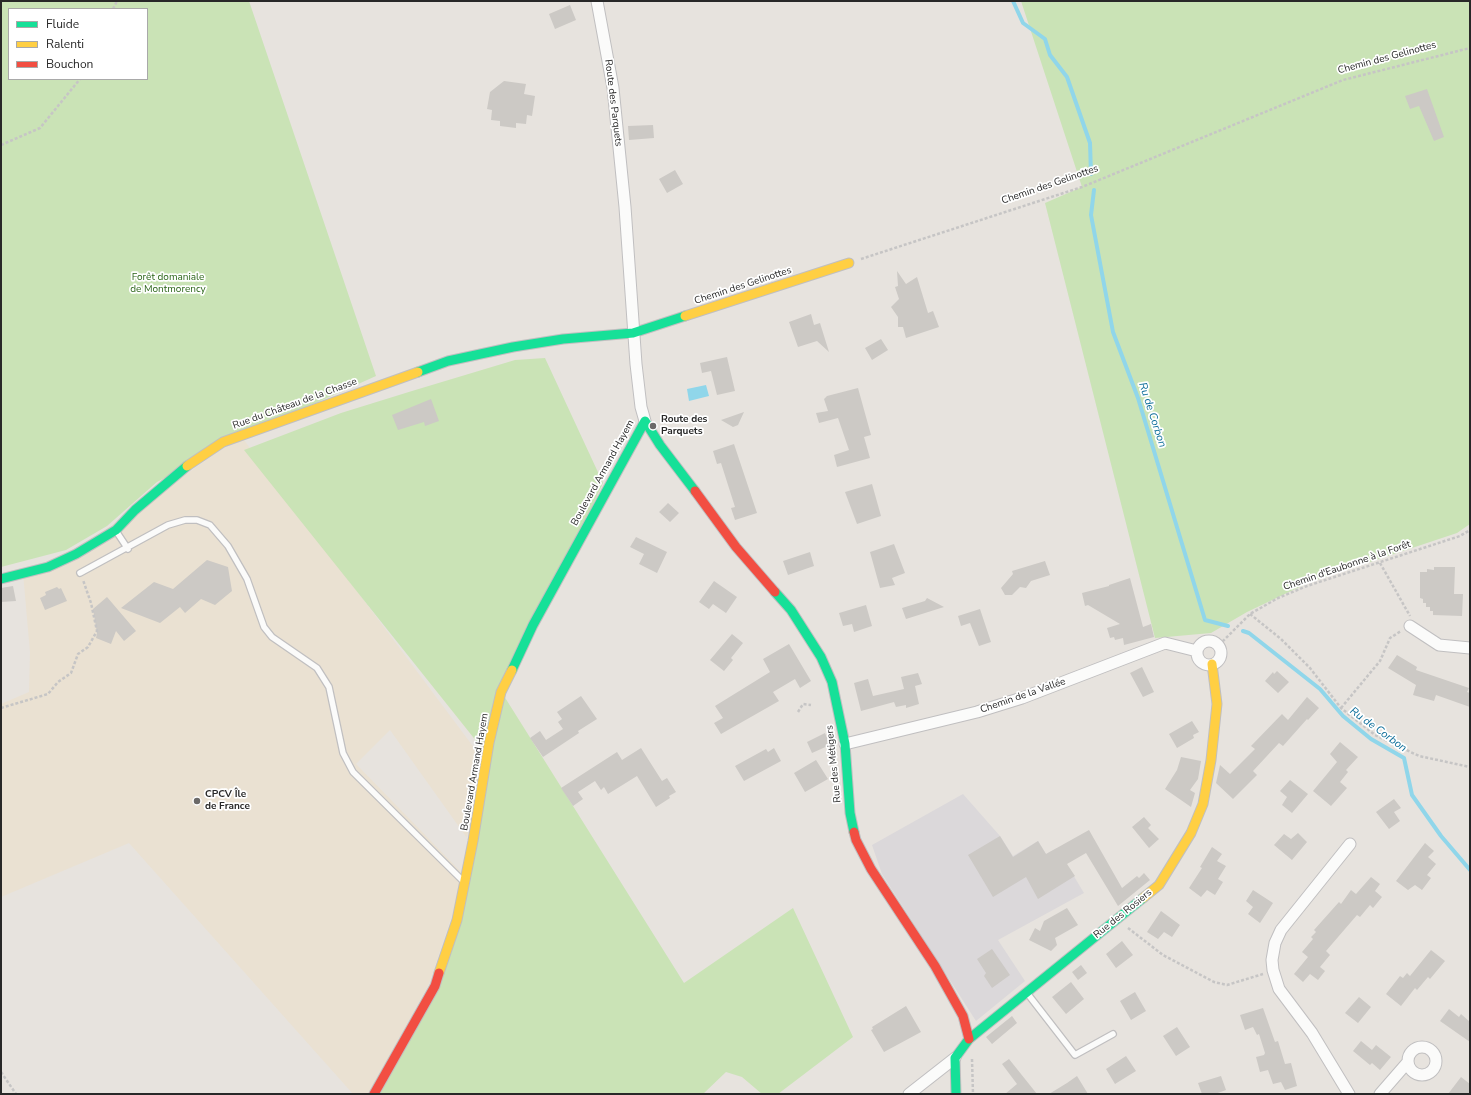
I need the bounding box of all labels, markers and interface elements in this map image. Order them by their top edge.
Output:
legend [8,8,148,80]
text: Fluide [46,16,79,32]
text: Ralenti [46,36,84,52]
street label: Chemin des Gelinottes [1336,39,1438,77]
text: Bouchon [46,56,93,72]
street label: Route des Parquets [602,59,624,147]
street label: Chemin des Gelinottes [1000,163,1100,207]
street label: Chemin des Gelinottes [693,265,793,307]
park label: Forêt domaniale de Montmorency [130,272,206,296]
street label: Rue du Château de la Chasse [231,376,359,432]
water label: Ru de Corbon [1135,381,1169,449]
place label: Route des Parquets [661,414,707,438]
street label: Boulevard Armand Hayem [569,418,637,528]
marker: Route des Parquets [648,421,658,431]
street label: Chemin d'Eaubonne à la Forêt [1282,539,1412,593]
street label: Chemin de la Vallée [979,676,1067,716]
water label: Ru de Corbon [1347,705,1409,755]
street label: Boulevard Armand Hayem [459,712,491,832]
street label: Rue des Métigers [824,725,844,803]
place label: CPCV Île de France [205,789,250,812]
marker: CPCV Île de France [192,796,202,806]
street label: Rue des Rosiers [1091,887,1155,941]

